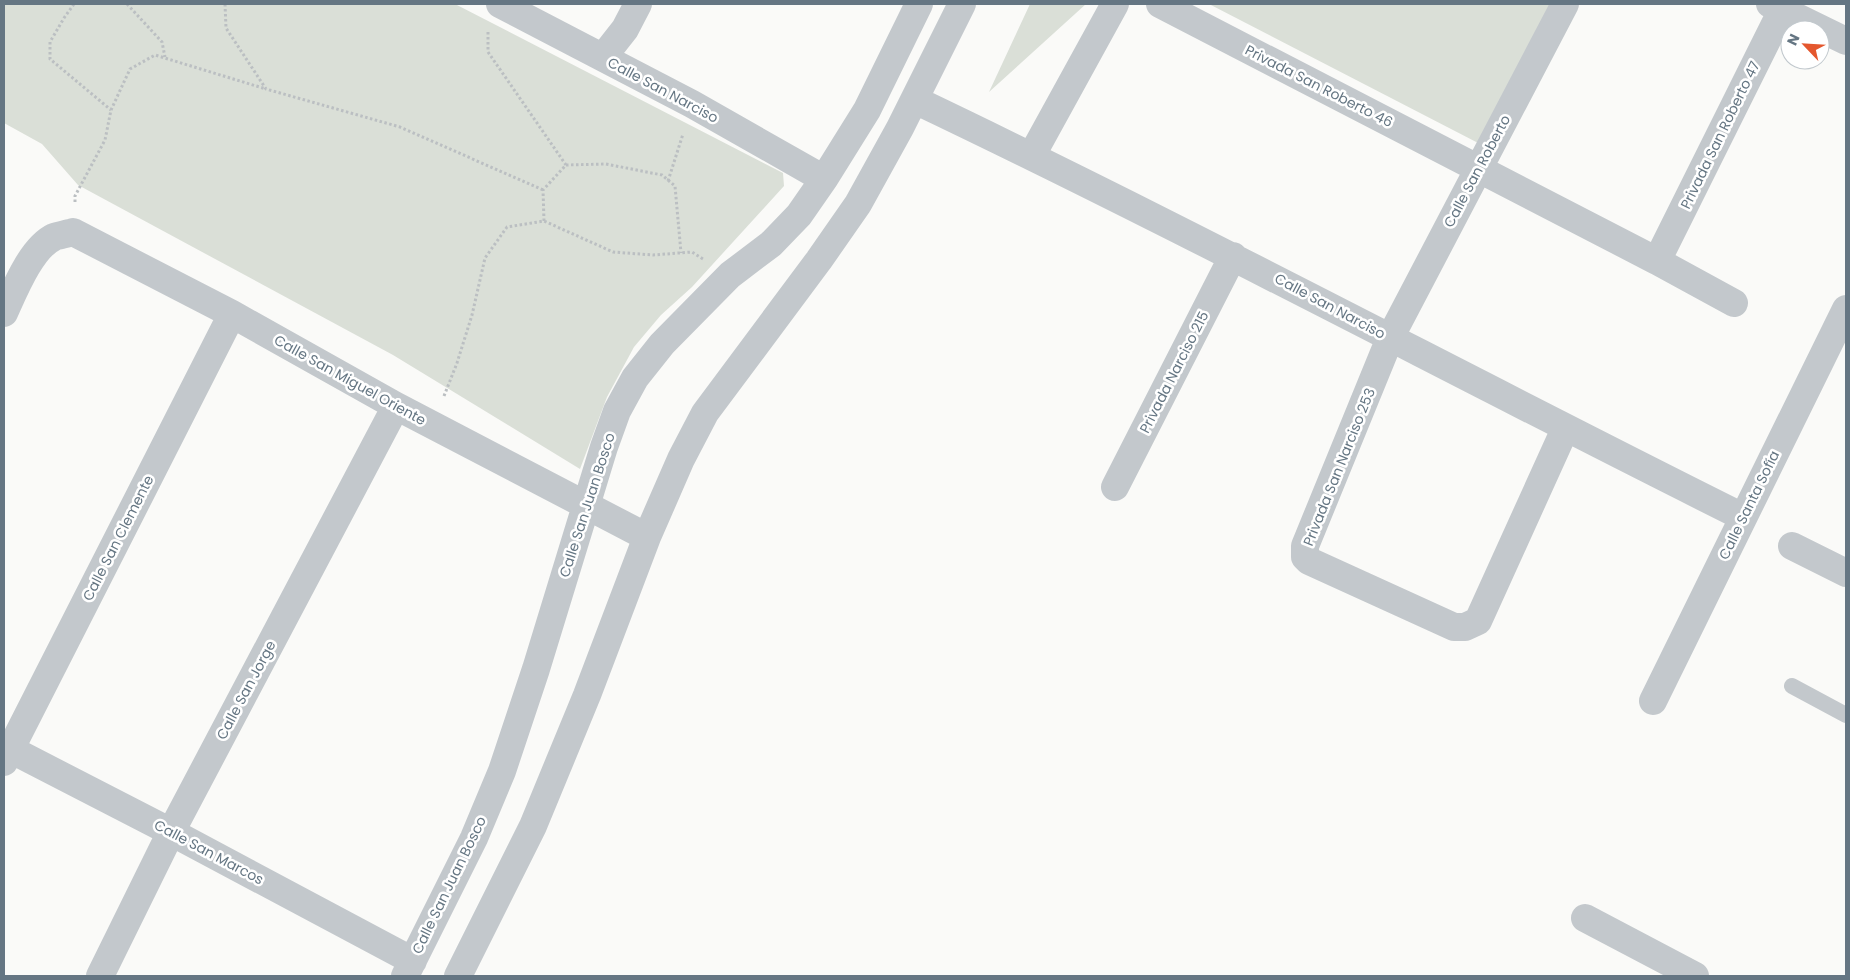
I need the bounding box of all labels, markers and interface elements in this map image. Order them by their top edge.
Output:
north arrow [1780,20,1830,70]
text: N [1782,31,1805,49]
street label: Privada San Roberto 46 [1242,40,1396,132]
street label: Calle San Narciso [604,52,722,128]
street label: Privada San Roberto 47 [1675,57,1765,212]
street label: Calle San Roberto [1439,111,1515,231]
street label: Calle San Narciso [1271,268,1389,344]
street label: Privada Narciso 215 [1135,308,1213,436]
street label: Calle San Miguel Oriente [270,330,430,430]
street label: Privada San Narciso 253 [1298,385,1380,549]
street label: Calle San Juan Bosco [554,430,620,580]
street label: Calle Santa Sofía [1714,447,1784,563]
street label: Calle San Clemente [78,471,159,604]
street label: Calle San Jorge [211,637,281,743]
street label: Calle San Juan Bosco [407,813,491,957]
street label: Calle San Marcos [151,815,267,889]

